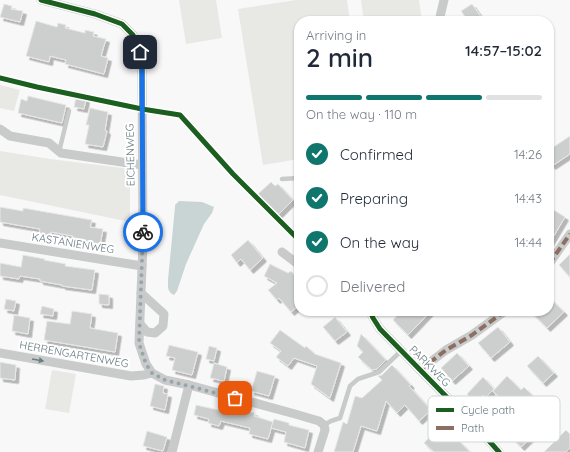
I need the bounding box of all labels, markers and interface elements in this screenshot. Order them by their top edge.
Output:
text: Arriving in [306,27,366,43]
pin [123,35,157,69]
icon: home [129,41,151,63]
text: 2 min [306,41,373,74]
text: 14:57–15:02 [465,41,542,60]
text: On the way · 110 m [306,106,417,122]
street label: EICHENWEG [122,123,138,187]
icon: check [306,143,328,165]
text: Confirmed [340,145,413,164]
text: 14:26 [514,146,542,162]
icon: check [306,187,328,209]
text: Preparing [340,189,408,208]
text: 14:43 [514,190,542,206]
courier [123,212,163,252]
icon: bike [132,221,154,243]
street label: KASTANIENWEG [31,230,115,256]
icon: check [306,231,328,253]
text: On the way [340,233,419,252]
text: 14:44 [514,234,542,250]
text: Delivered [340,277,405,296]
street label: HERRENGARTENWEG [18,338,130,370]
street label: PARKWEG [406,342,454,390]
one-way arrow [32,357,45,363]
pin [218,381,252,415]
icon: bag [224,387,246,409]
legend [428,396,560,442]
text: Cycle path [461,403,515,417]
text: Path [461,421,484,435]

